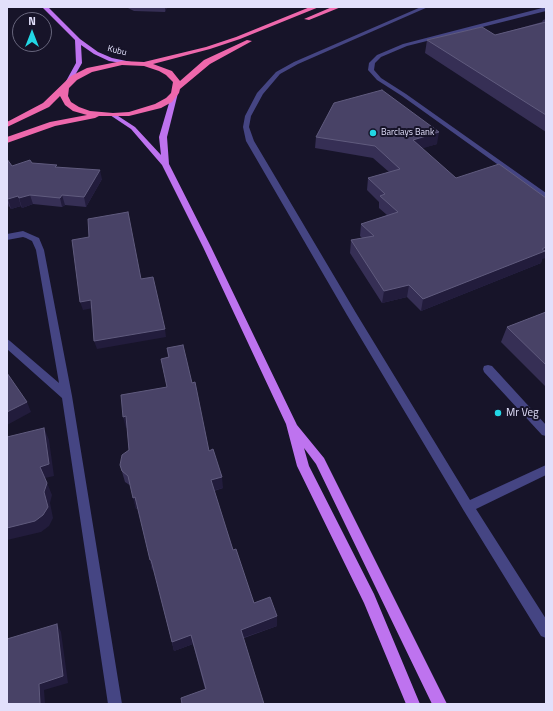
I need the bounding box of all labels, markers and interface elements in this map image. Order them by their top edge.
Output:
north arrow [12,12,52,52]
text: N [28,13,36,29]
street label: Kubu [106,43,128,59]
marker: Barclays Bank [368,128,378,138]
place label: Barclays Bank [381,128,434,138]
place label: Mr Veg [506,406,539,420]
marker: Mr Veg [493,408,503,418]

